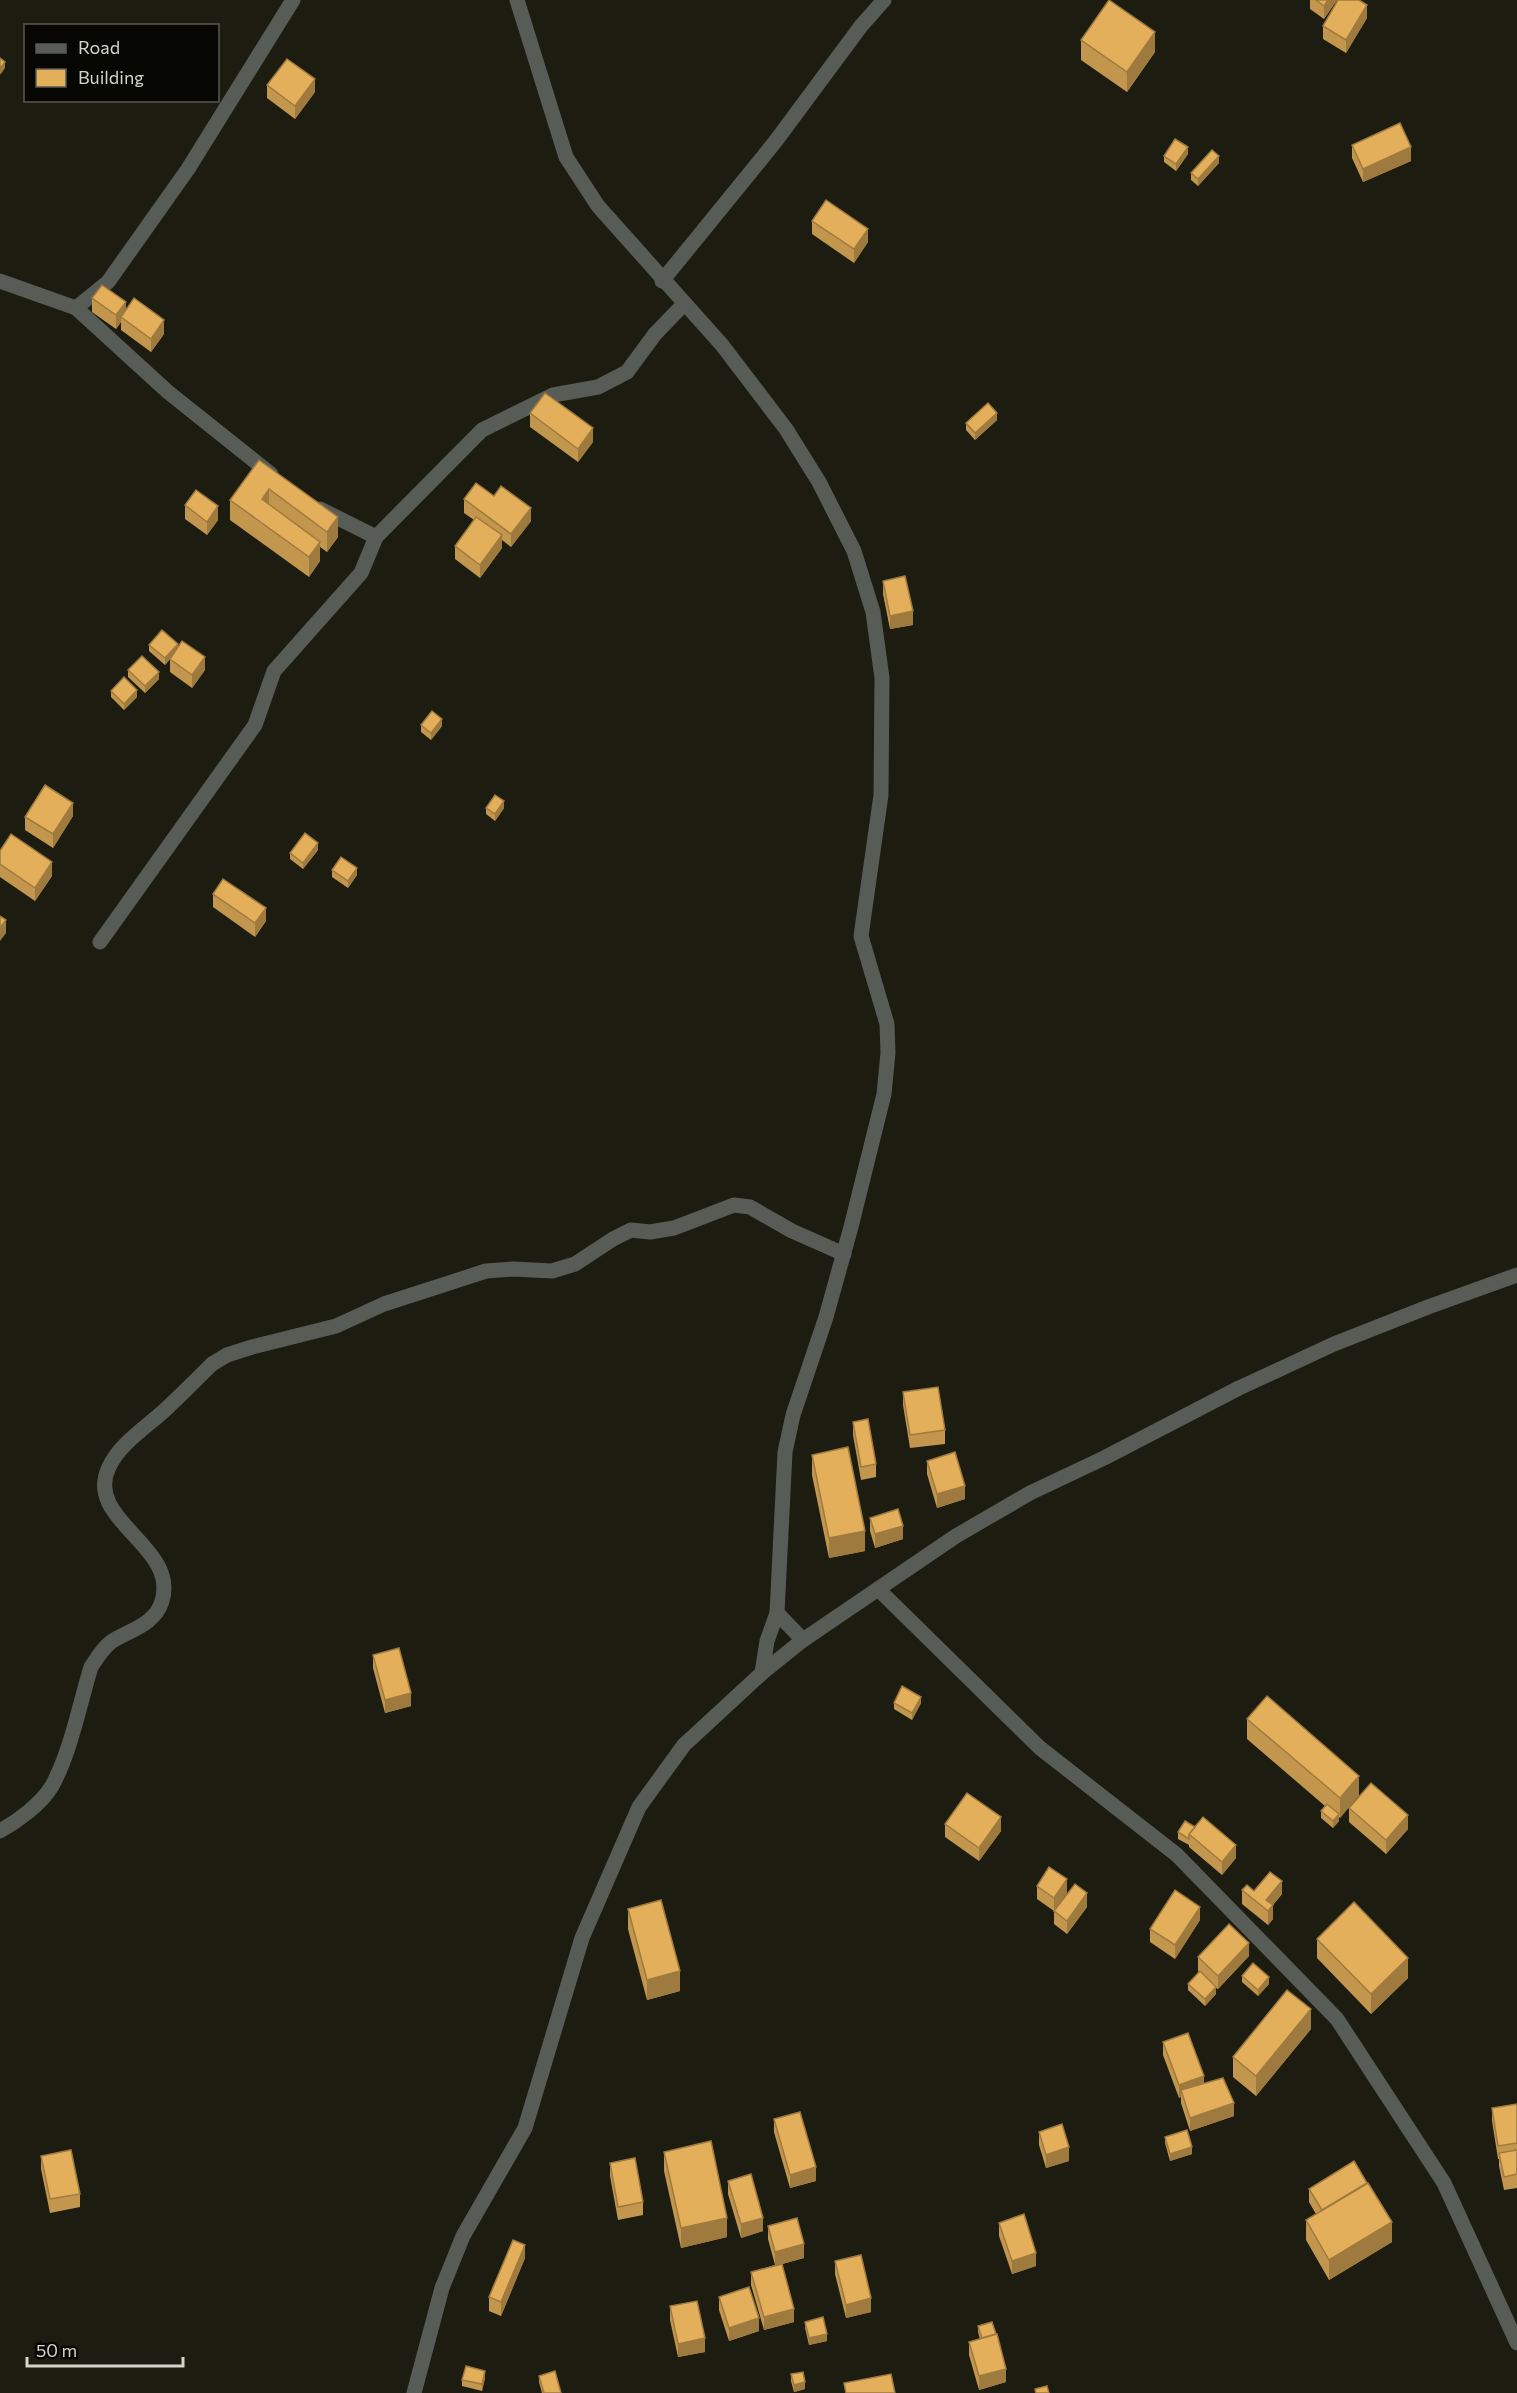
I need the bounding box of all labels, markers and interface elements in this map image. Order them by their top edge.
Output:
legend [24,24,219,102]
text: Road [78,36,120,58]
text: Building [78,66,144,88]
scale bar [27,2330,183,2368]
text: 50 m [36,2339,77,2361]

